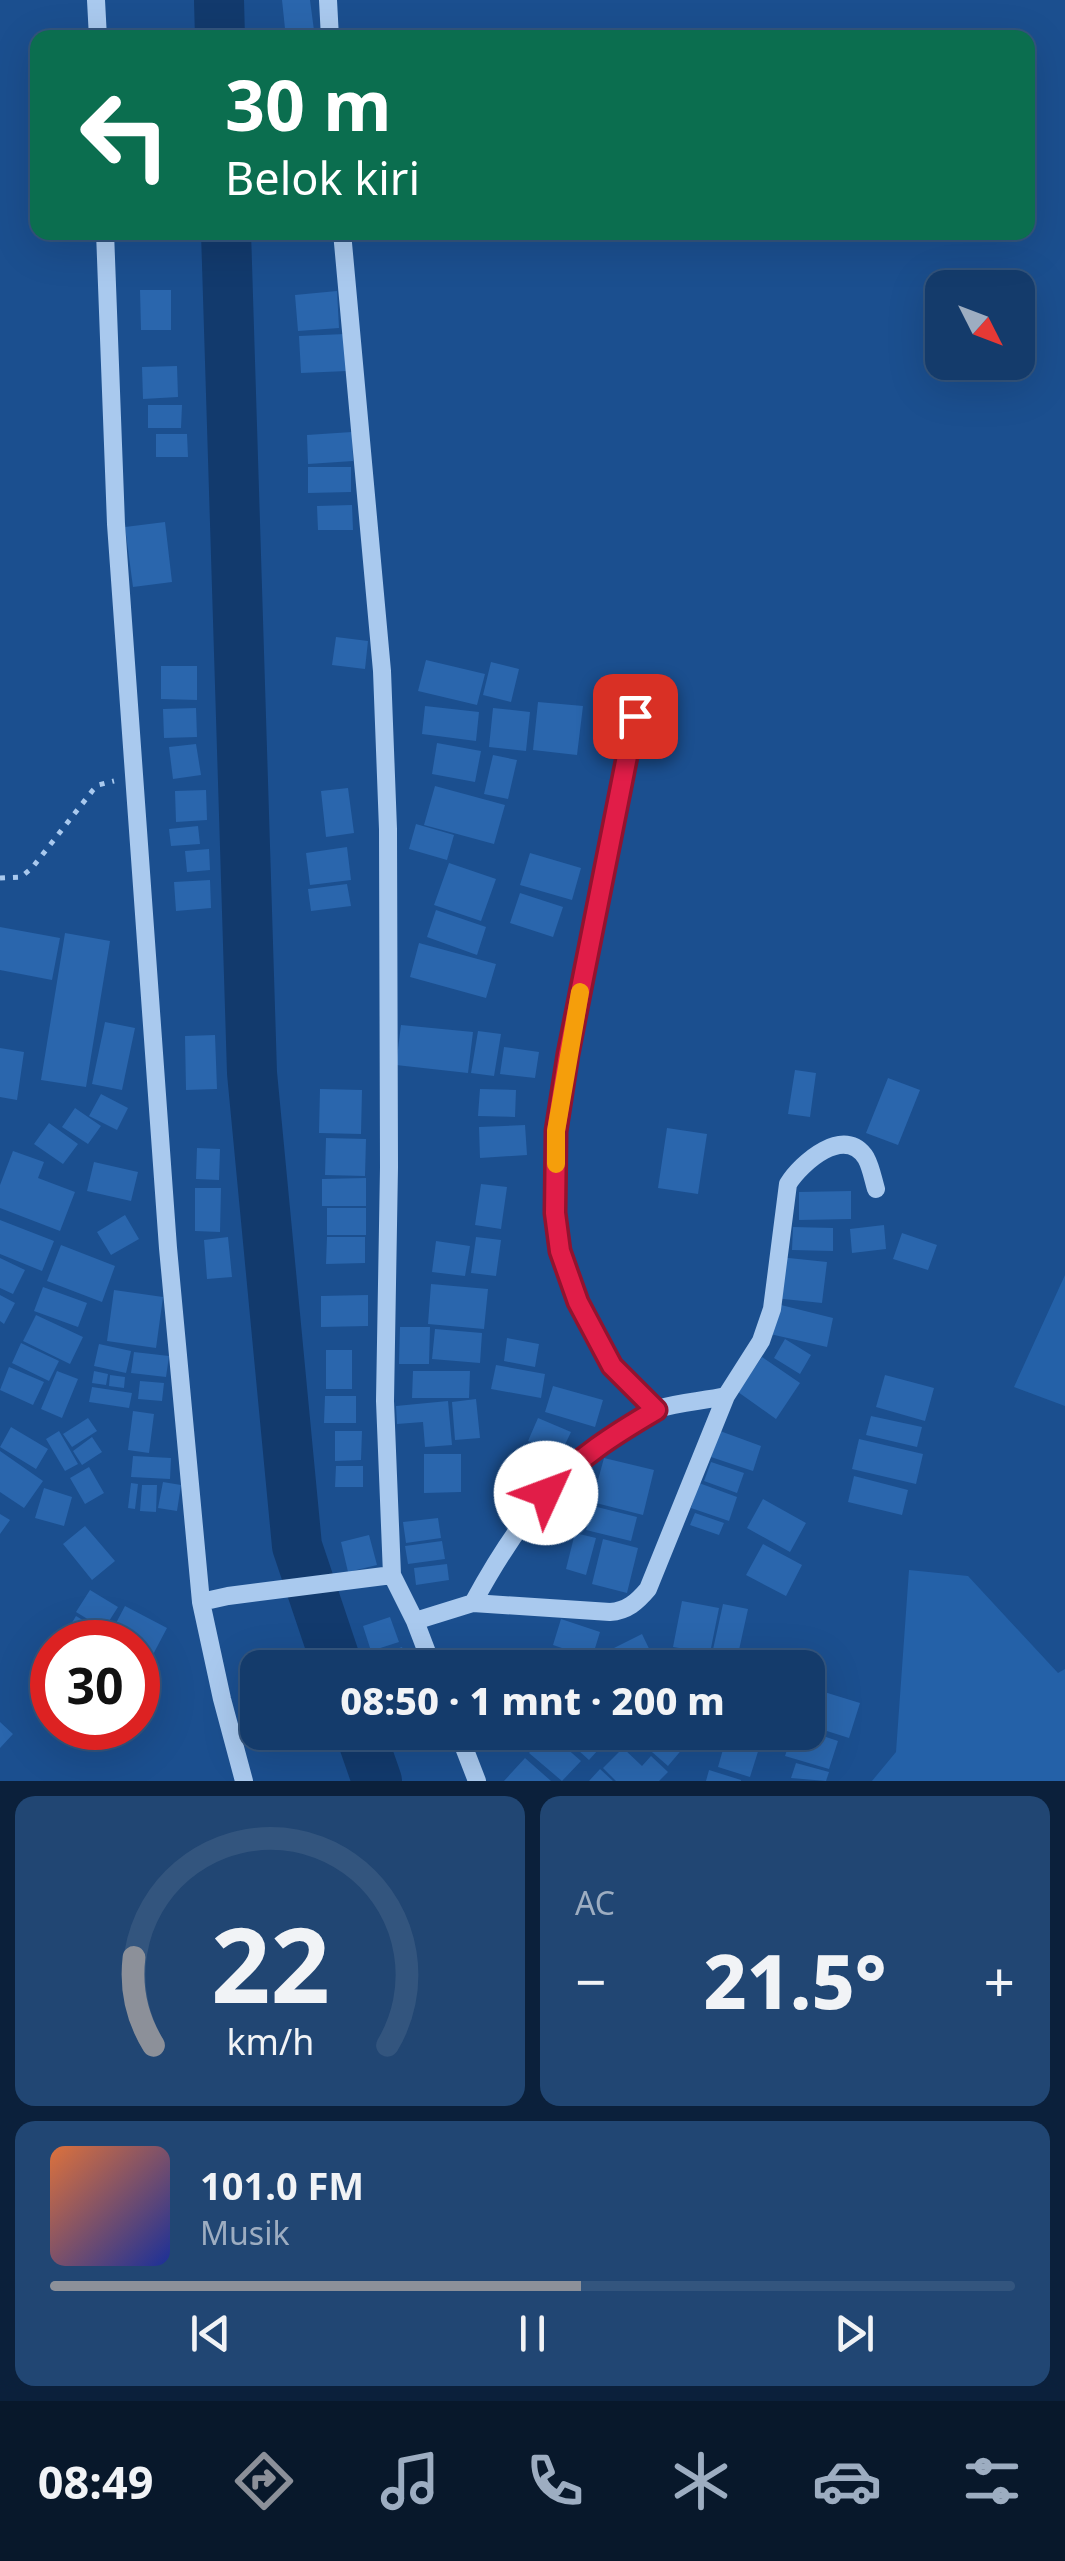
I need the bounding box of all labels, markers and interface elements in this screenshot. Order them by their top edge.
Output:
text: 30 m [225,56,392,152]
icon: left [60,70,190,200]
text: Belok kiri [225,147,420,208]
north arrow [925,270,1035,380]
map controls [925,270,1035,380]
pin [593,674,678,759]
icon: arrive [608,689,663,744]
position arrow [494,1441,598,1545]
speed limit sign: 30 [30,1620,160,1750]
text: 08:50 · 1 mnt · 200 m [340,1674,725,1726]
text: AC [575,1881,615,1924]
text: 22 [211,1892,329,2033]
text: 21.5° [703,1929,887,2031]
text: − [575,1943,606,2018]
text: + [984,1943,1015,2018]
text: km/h [226,2017,314,2065]
text: 101.0 FM [200,2159,364,2211]
text: Musik [200,2211,289,2254]
icon: previous [183,2306,238,2361]
icon: pause [505,2306,560,2361]
icon: next [827,2306,882,2361]
icon: directions [229,2446,299,2516]
icon: music [375,2446,445,2516]
icon: phone [520,2446,590,2516]
icon: climate [666,2446,736,2516]
icon: car [812,2446,882,2516]
icon: filters [957,2446,1027,2516]
text: 08:49 [38,2451,153,2512]

